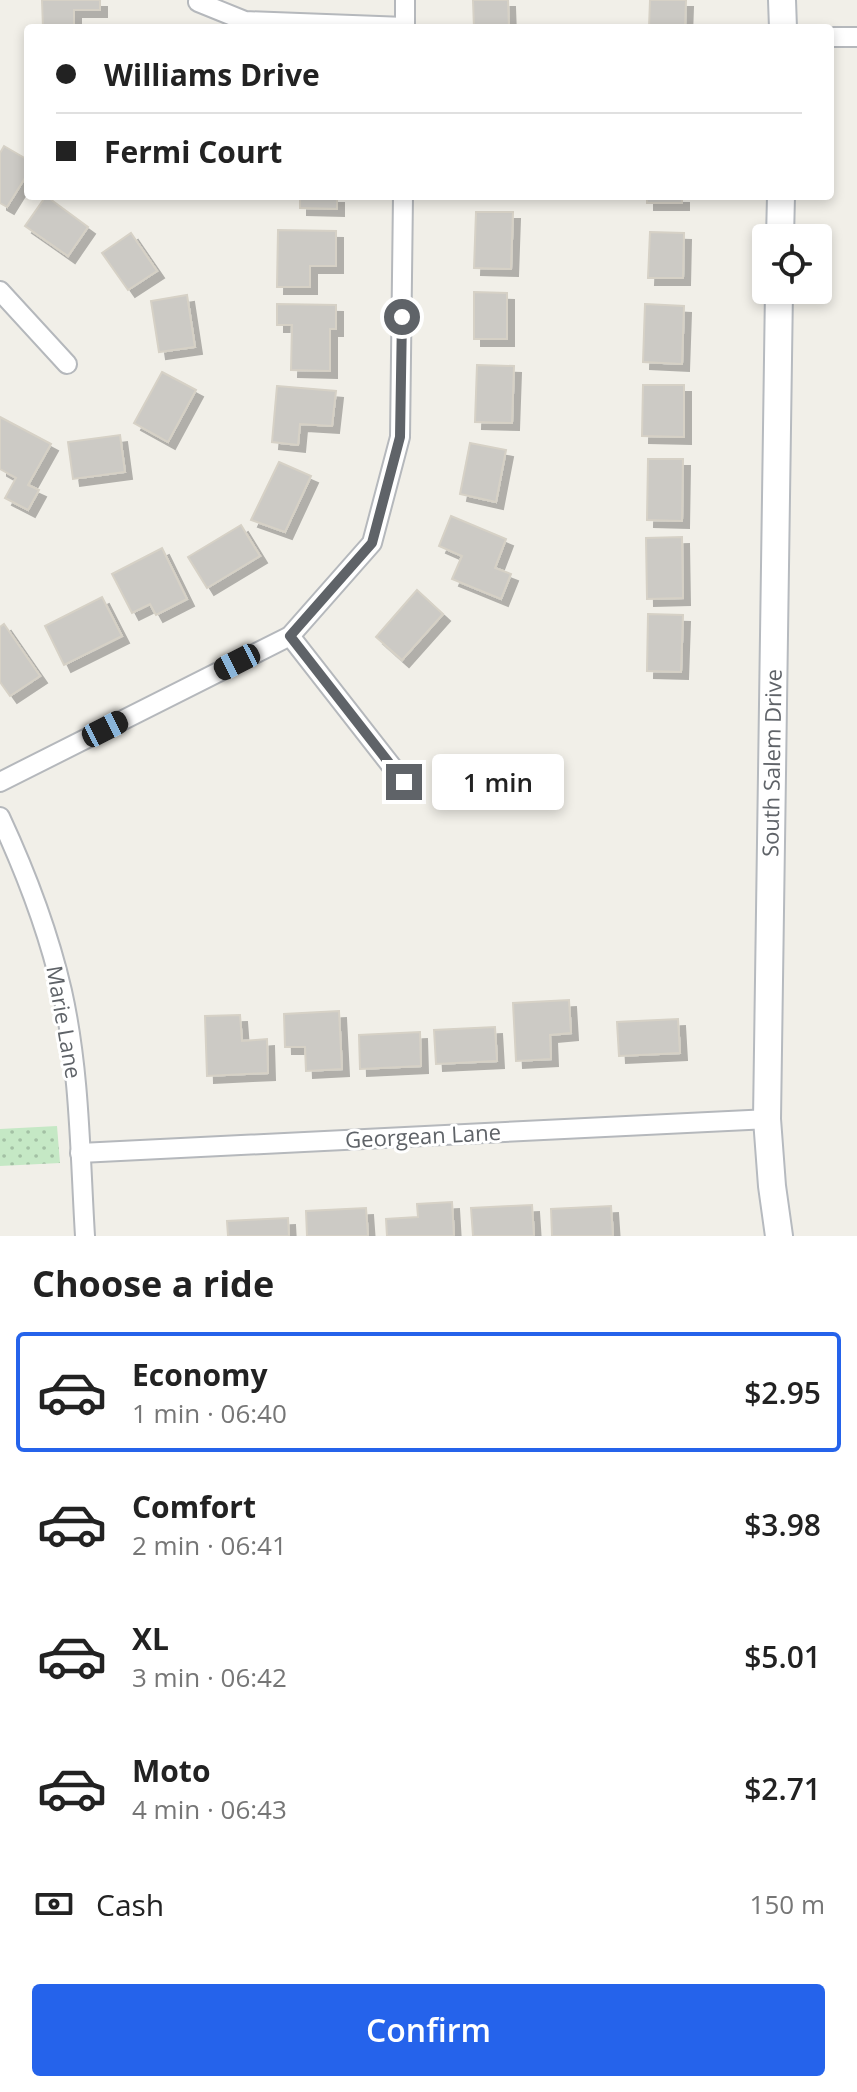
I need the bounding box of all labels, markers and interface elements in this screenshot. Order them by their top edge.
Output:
text: Williams Drive [104,54,320,95]
text: Fermi Court [104,131,282,172]
map controls [752,224,832,304]
button: locate [752,224,832,304]
route start [384,299,420,335]
car [210,640,264,684]
street label: South Salem Drive [754,669,788,857]
car [78,707,132,751]
callout: 1 min [432,754,564,810]
route end [386,764,422,800]
text: 1 min [463,764,533,800]
street label: Marie Lane [40,963,90,1081]
street label: Georgean Lane [344,1116,502,1154]
text: Choose a ride [32,1259,274,1308]
text: Economy [132,1354,268,1395]
icon: car [36,1356,108,1428]
text: $2.95 [744,1372,821,1413]
text: 1 min · 06:40 [132,1395,287,1431]
text: Comfort [132,1486,256,1527]
icon: car [36,1488,108,1560]
text: $3.98 [744,1504,821,1545]
text: 2 min · 06:41 [132,1527,287,1563]
text: XL [132,1618,169,1659]
icon: car [36,1620,108,1692]
text: $5.01 [744,1636,821,1677]
text: 3 min · 06:42 [132,1659,287,1695]
text: Moto [132,1750,210,1791]
icon: car [36,1752,108,1824]
text: $2.71 [744,1768,821,1809]
text: 4 min · 06:43 [132,1791,287,1827]
icon: cash [32,1882,76,1926]
text: Cash [96,1884,164,1925]
text: 150 m [750,1886,825,1922]
button: Confirm [32,1984,825,2076]

